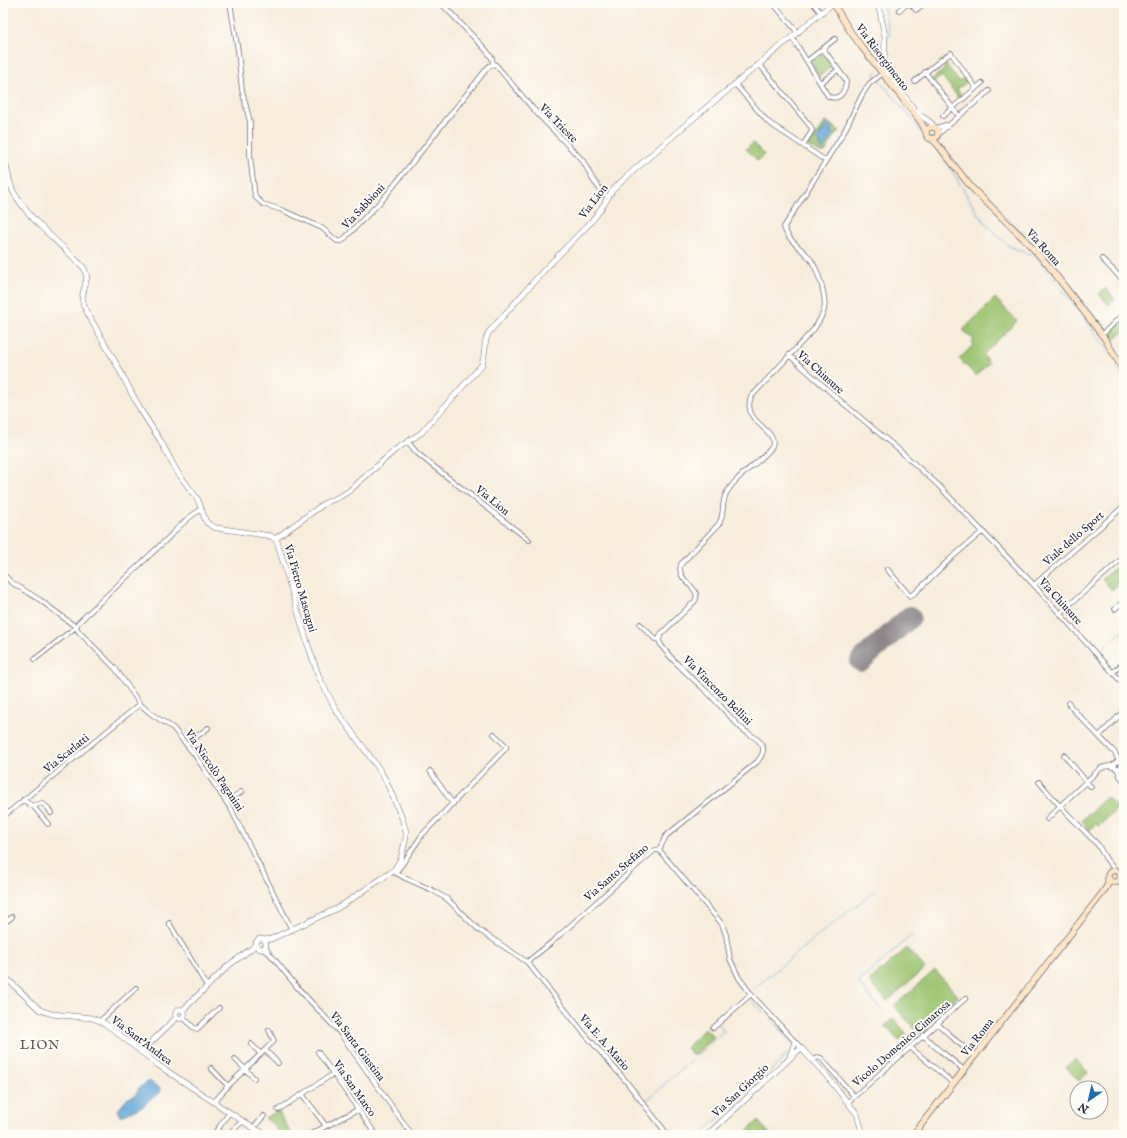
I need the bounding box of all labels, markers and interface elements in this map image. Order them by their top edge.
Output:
street label: Via Risorgimento [852,21,912,94]
street label: Via Trieste [535,100,580,146]
street label: Via Sabbioni [338,181,388,233]
street label: Via Lion [576,181,611,222]
street label: Via Roma [1022,226,1064,269]
street label: Via Chiusure [793,347,847,397]
street label: Via Lion [472,482,512,519]
street label: Viale dello Sport [1040,508,1107,570]
street label: Via Pietro Mascagni [280,542,319,634]
street label: Via Chiusure [1035,575,1085,628]
street label: Via Vincenzo Bellini [679,652,755,728]
street label: Via Niccolò Paganini [181,726,247,814]
street label: Via Scarlatti [40,731,92,777]
street label: Via Santo Stefano [581,841,652,905]
street label: Vicolo Domenico Cimarosa [849,997,953,1091]
street label: Via Santa Giustina [326,1008,388,1084]
street label: Via E. A. Mario [575,1011,633,1074]
street label: Via Sant'Andrea [107,1013,175,1068]
street label: Via Roma [958,1015,997,1060]
district label: LION [20,1037,60,1054]
street label: Via San Marco [329,1057,379,1120]
street label: Via San Giorgio [709,1061,772,1121]
north arrow [1069,1080,1109,1120]
text: N [1076,1099,1093,1116]

